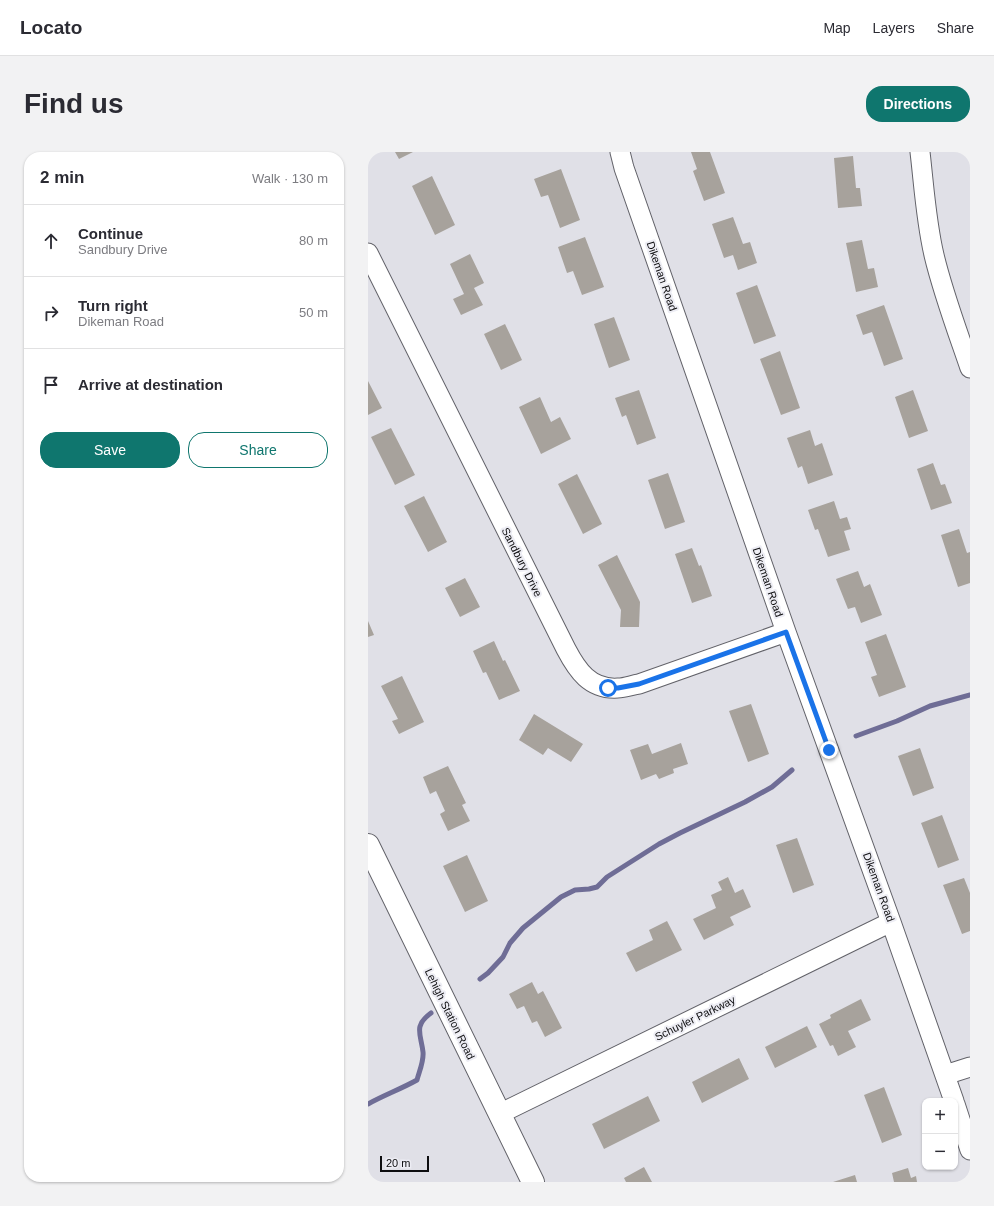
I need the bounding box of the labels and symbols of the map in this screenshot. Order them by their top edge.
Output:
street label: Dikeman Road [644,240,680,312]
street label: Sandbury Drive [499,525,545,599]
street label: Dikeman Road [750,546,786,618]
route start [599,679,617,697]
route end [820,741,838,759]
street label: Dikeman Road [861,851,897,923]
street label: Lehigh Station Road [423,967,477,1061]
street label: Schuyler Parkway [653,993,738,1043]
scale bar [380,1154,429,1173]

